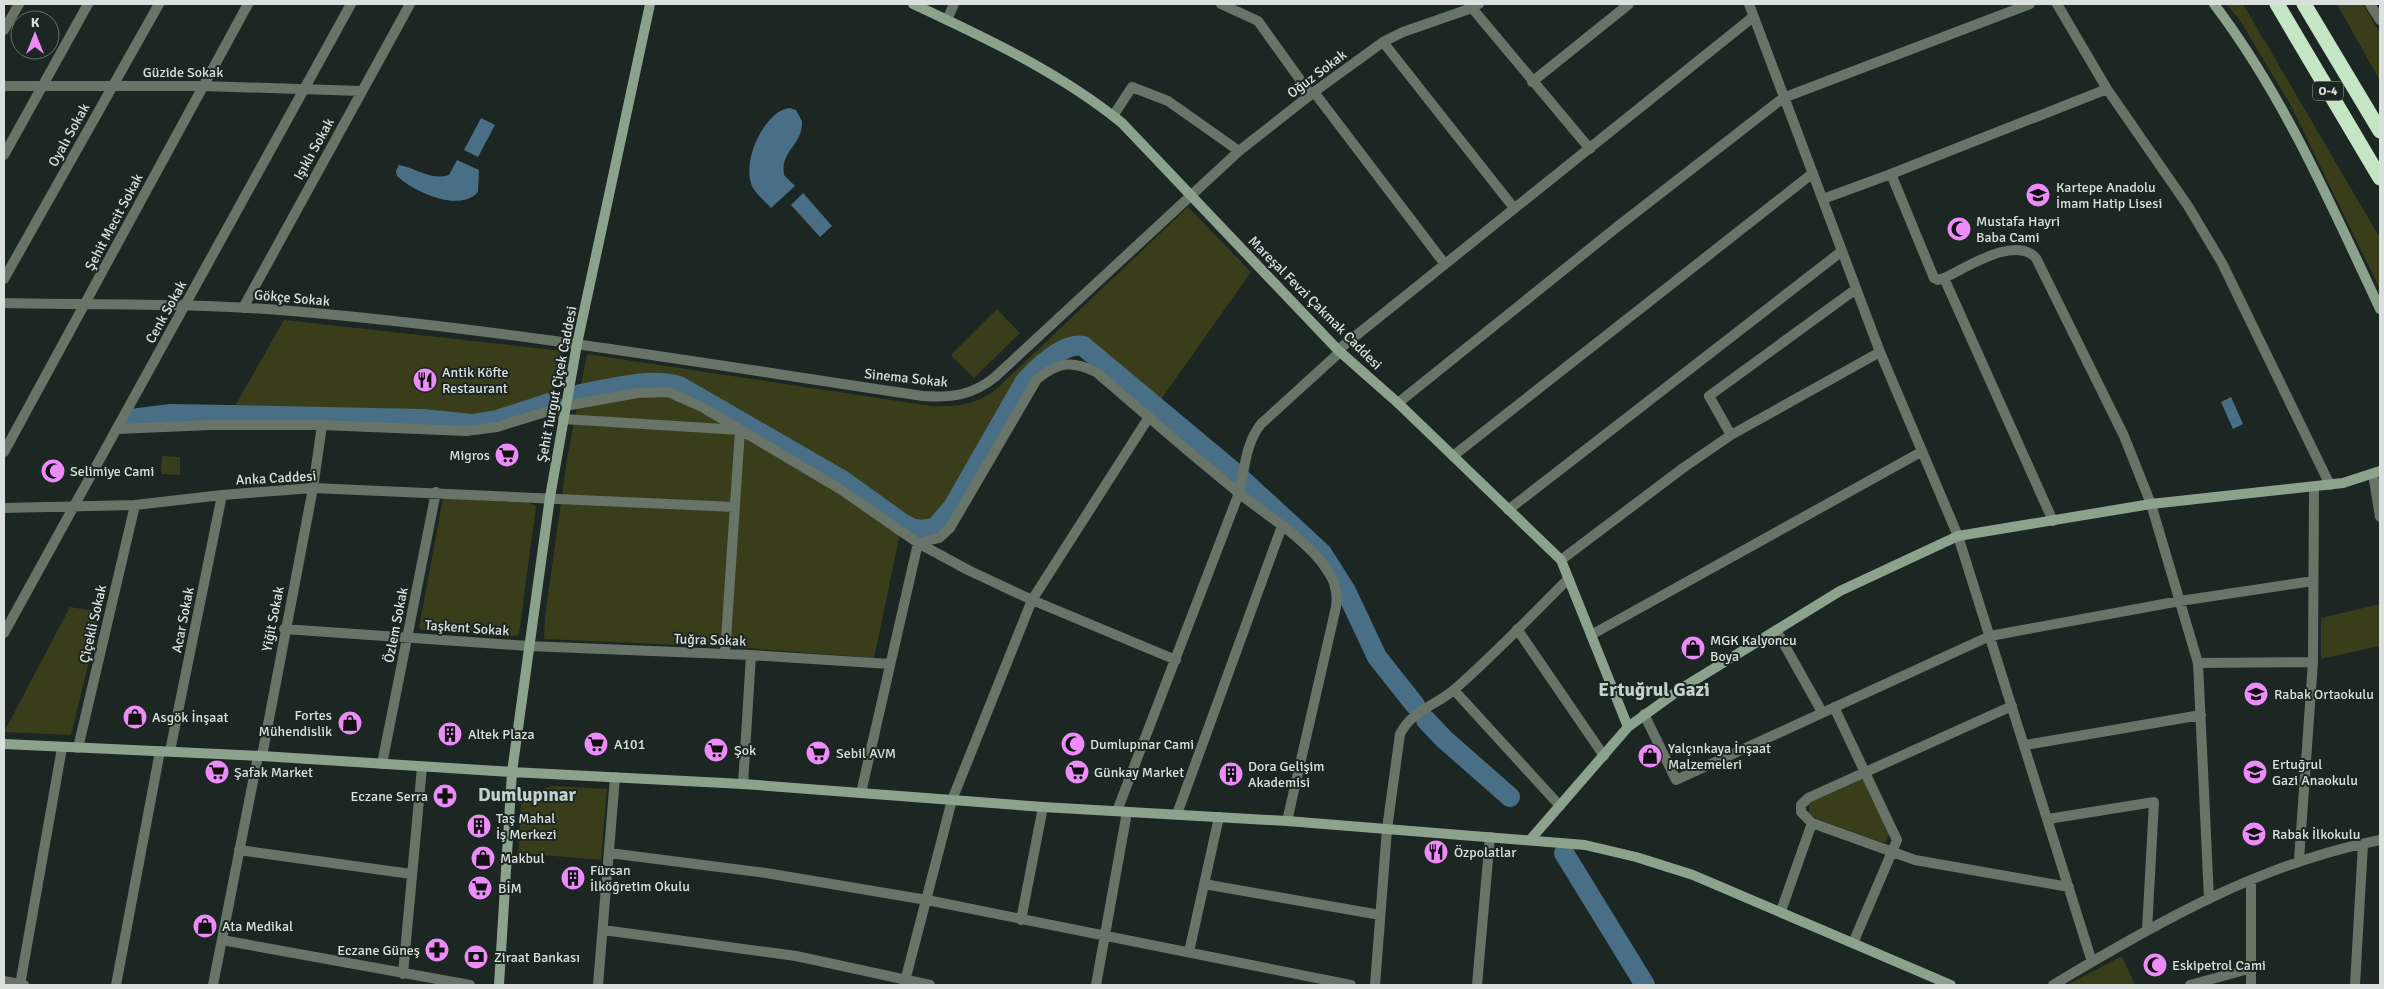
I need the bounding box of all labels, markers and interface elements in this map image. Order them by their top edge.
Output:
north arrow [10,10,60,60]
text: K [31,14,40,31]
street label: Oğuz Sokak [1284,46,1350,102]
street label: Güzide Sokak [143,64,223,81]
road number: O-4 [2313,82,2343,100]
street label: Oyalı Sokak [45,100,93,170]
street label: Işıklı Sokak [290,115,338,183]
street label: Şehit Mecit Sokak [81,171,147,273]
place label: Kartepe Anadolu İmam Hatip Lisesi [2056,179,2162,212]
school or university icon: Kartepe Anadolu İmam Hatip Lisesi [2025,182,2051,208]
place label: Mustafa Hayri Baba Cami [1976,213,2060,246]
mosque icon: Mustafa Hayri Baba Cami [1946,216,1972,242]
street label: Mareşal Fevzi Çakmak Caddesi [1245,233,1385,373]
street label: Cenk Sokak [142,278,190,346]
street label: Gökçe Sokak [253,286,331,310]
street label: Şehit Turgut Çiçek Caddesi [534,305,580,463]
place label: Antik Köfte Restaurant [442,364,508,397]
street label: Sinema Sokak [863,365,949,391]
restaurant icon: Antik Köfte Restaurant [412,367,438,393]
supermarket icon: Migros [494,442,520,468]
place label: Migros [449,447,490,464]
mosque icon: Selimiye Cami [40,458,66,484]
place label: Selimiye Cami [70,463,154,480]
street label: Anka Caddesi [235,467,317,489]
street label: Çiçekli Sokak [76,583,110,665]
street label: Yiğit Sokak [258,585,288,653]
street label: Acar Sokak [168,586,198,654]
street label: Özlem Sokak [380,586,412,664]
street label: Taşkent Sokak [424,617,510,639]
street label: Tuğra Sokak [674,630,746,650]
place label: MGK Kalyoncu Boya [1710,632,1797,665]
shop icon: MGK Kalyoncu Boya [1680,635,1706,661]
district label: Ertuğrul Gazi [1598,678,1710,702]
school or university icon: Rabak Ortaokulu [2243,681,2269,707]
place label: Rabak Ortaokulu [2274,686,2374,703]
shop icon: Asgök İnşaat [122,704,148,730]
place label: Fortes Mühendislik [259,707,332,740]
place label: Asgök İnşaat [152,709,228,726]
shop icon: Fortes Mühendislik [337,710,363,736]
building icon: Altek Plaza [437,721,463,747]
place label: Altek Plaza [468,726,535,743]
supermarket icon: A101 [583,731,609,757]
mosque icon: Dumlupınar Cami [1060,731,1086,757]
place label: A101 [614,736,645,753]
place label: Dumlupınar Cami [1090,736,1194,753]
supermarket icon: Şok [703,737,729,763]
supermarket icon: Sebil AVM [805,740,831,766]
place label: Yalçınkaya İnşaat Malzemeleri [1668,740,1771,773]
place label: Şok [734,742,756,759]
shop icon: Yalçınkaya İnşaat Malzemeleri [1637,743,1663,769]
place label: Sebil AVM [836,745,896,762]
place label: Ertuğrul Gazi Anaokulu [2272,756,2358,789]
place label: Dora Gelişim Akademisi [1248,758,1325,791]
supermarket icon: Şafak Market [204,759,230,785]
supermarket icon: Günkay Market [1064,759,1090,785]
school or university icon: Ertuğrul Gazi Anaokulu [2242,759,2268,785]
building icon: Dora Gelişim Akademisi [1218,761,1244,787]
place label: Şafak Market [234,764,313,781]
place label: Günkay Market [1094,764,1184,781]
pharmacy icon: Eczane Serra [432,783,458,809]
district label: Dumlupınar [478,783,577,807]
place label: Eczane Serra [350,788,428,805]
place label: Taş Mahal İş Merkezi [496,810,557,843]
building icon: Taş Mahal İş Merkezi [466,813,492,839]
school or university icon: Rabak İlkokulu [2241,821,2267,847]
place label: Rabak İlkokulu [2272,826,2360,843]
restaurant icon: Özpolatlar [1423,839,1449,865]
place label: Özpolatlar [1454,844,1517,861]
shop icon: Makbul [470,845,496,871]
place label: Makbul [500,850,545,867]
place label: Fürsan İlköğretim Okulu [590,862,690,895]
building icon: Fürsan İlköğretim Okulu [560,865,586,891]
supermarket icon: BİM [467,875,493,901]
place label: BİM [498,880,522,897]
shop icon: Ata Medikal [192,913,218,939]
place label: Ata Medikal [222,918,293,935]
pharmacy icon: Eczane Güneş [424,937,450,963]
place label: Eczane Güneş [337,942,420,959]
bank icon: Ziraat Bankası [463,944,489,970]
place label: Ziraat Bankası [494,949,580,966]
mosque icon: Eskipetrol Cami [2142,952,2168,978]
place label: Eskipetrol Cami [2172,957,2266,974]

